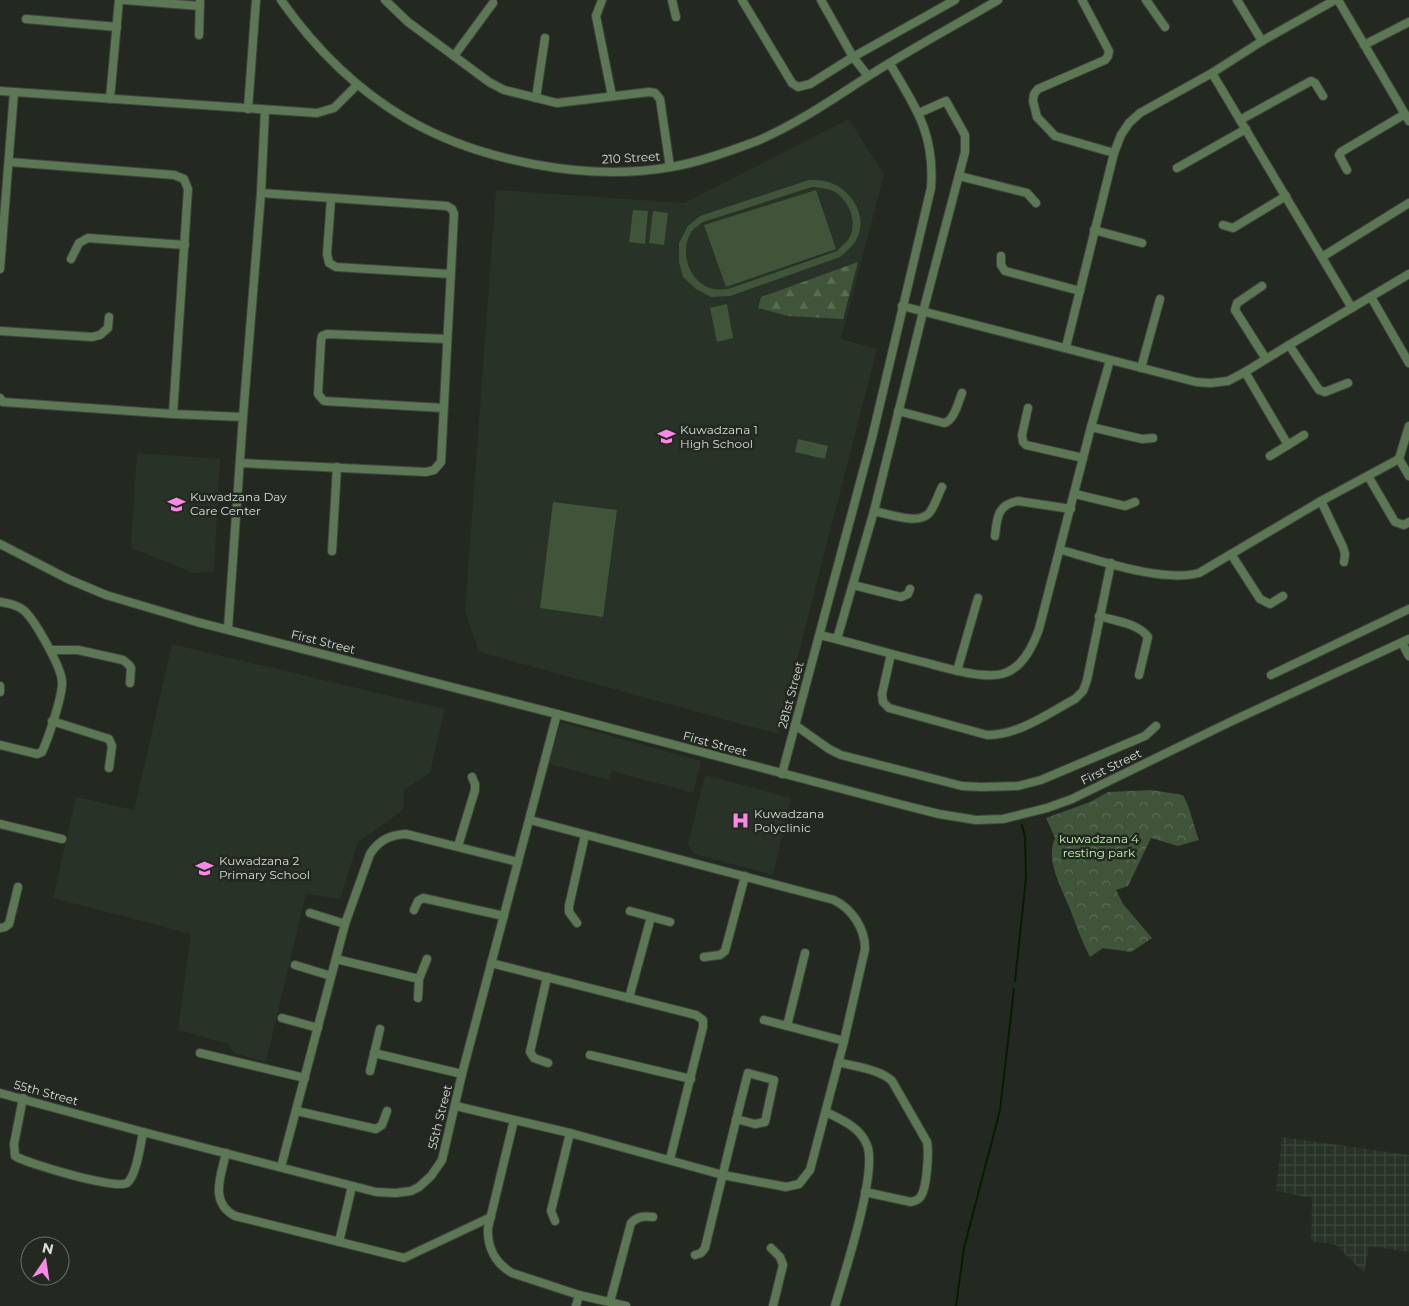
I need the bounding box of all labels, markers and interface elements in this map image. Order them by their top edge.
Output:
street label: 210 Street [601,148,661,167]
place label: Kuwadzana 1 High School [680,422,758,451]
school or university icon: Kuwadzana 1 High School [656,427,676,447]
place label: Kuwadzana Day Care Center [190,489,287,518]
school or university icon: Kuwadzana Day Care Center [166,494,186,514]
street label: First Street [289,626,357,657]
street label: 281st Street [774,660,807,730]
street label: First Street [681,728,749,759]
street label: First Street [1078,745,1144,788]
place label: Kuwadzana Polyclinic [754,806,824,835]
hospital icon: Kuwadzana Polyclinic [730,811,750,831]
park label: kuwadzana 4 resting park [1059,831,1139,860]
place label: Kuwadzana 2 Primary School [219,853,310,882]
school or university icon: Kuwadzana 2 Primary School [195,858,215,878]
street label: 55th Street [12,1077,80,1108]
street label: 55th Street [424,1083,455,1151]
north arrow [20,1236,70,1286]
text: N [40,1238,55,1258]

